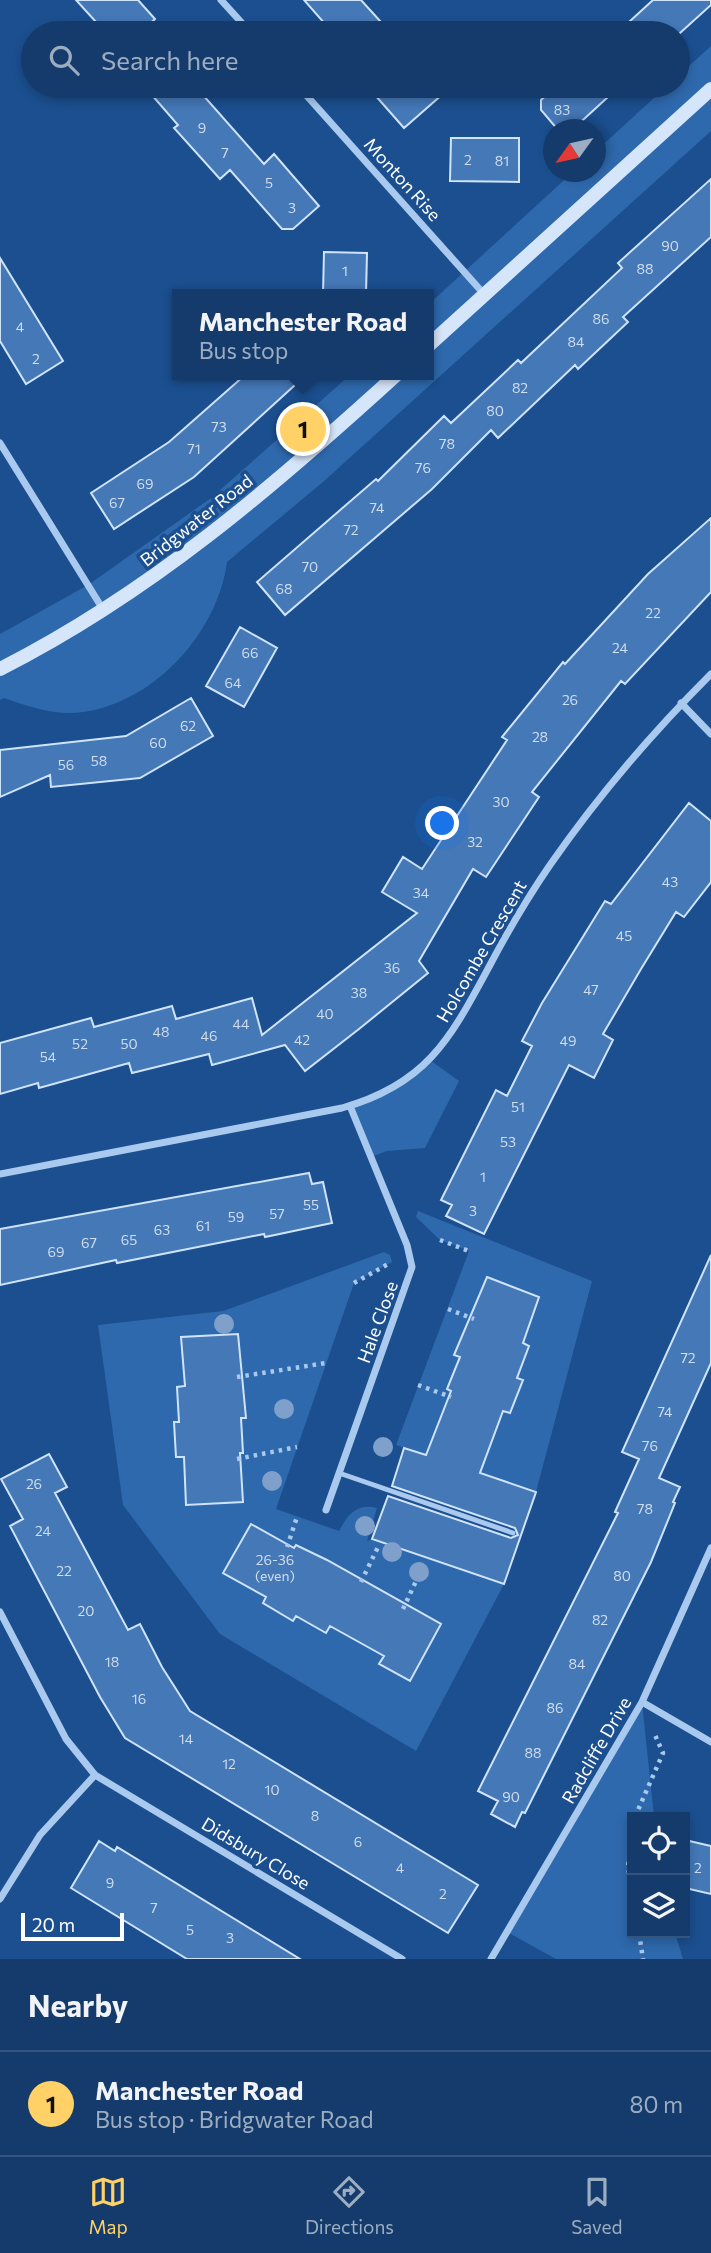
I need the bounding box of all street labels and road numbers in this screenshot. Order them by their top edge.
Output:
street label: Monton Rise [360,133,446,225]
street label: Bridgwater Road [135,469,257,571]
street label: Holcombe Crescent [431,876,531,1026]
street label: Hale Close [352,1278,402,1366]
street label: Radcliffe Drive [557,1693,635,1807]
street label: Didsbury Close [198,1812,314,1894]

